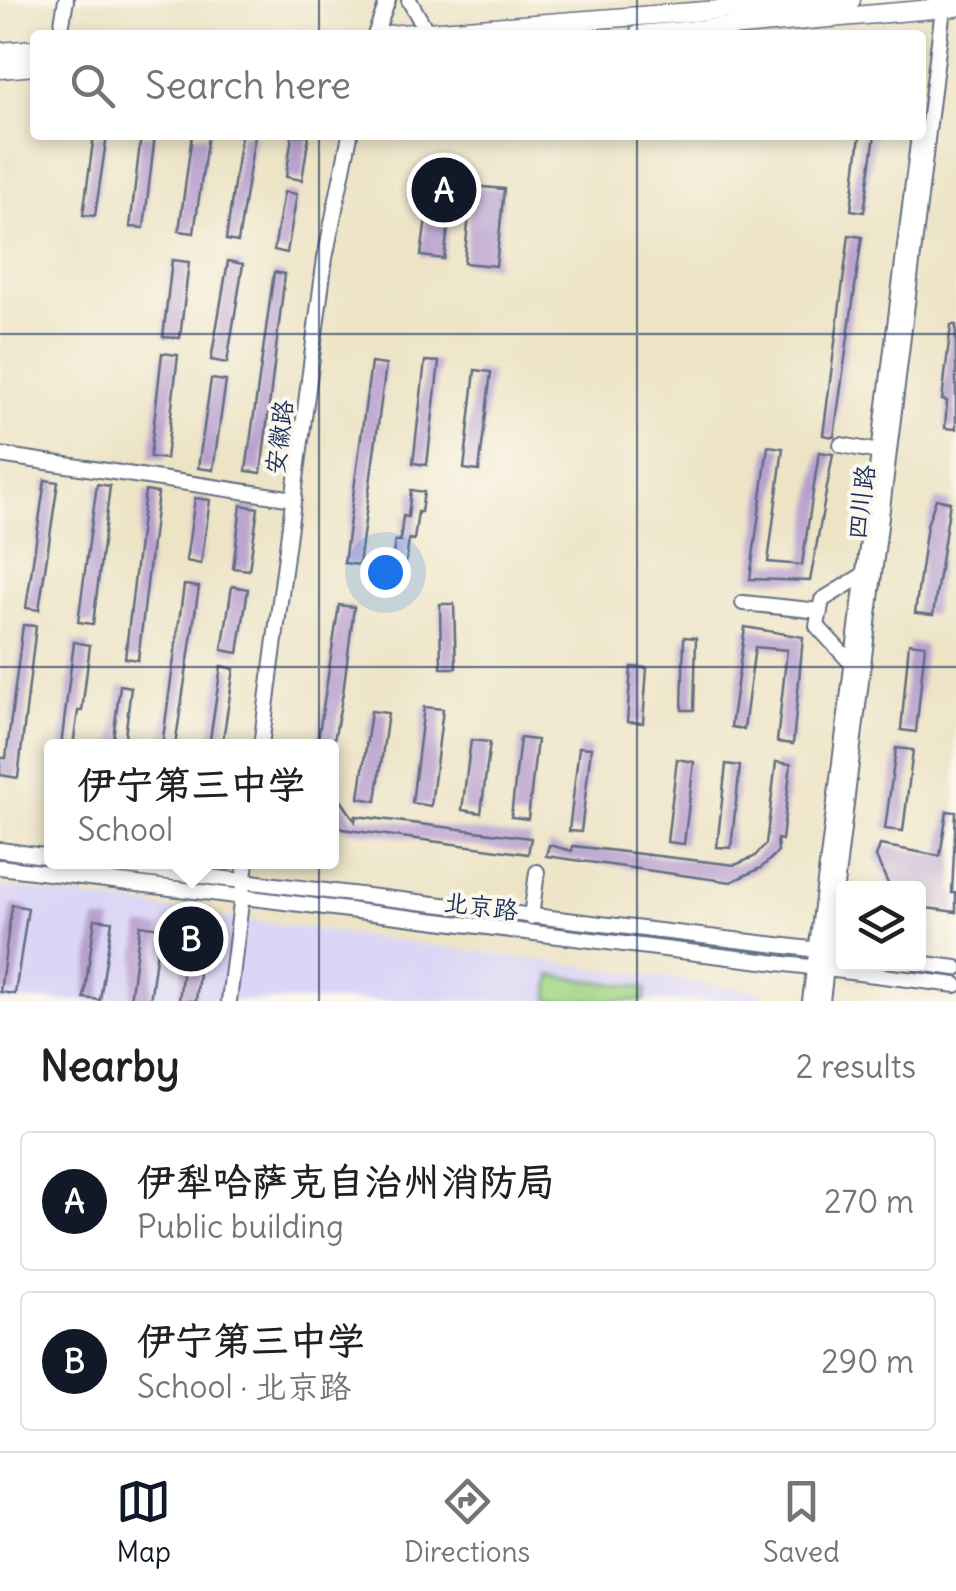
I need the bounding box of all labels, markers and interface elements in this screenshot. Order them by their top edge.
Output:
search box [30,30,926,140]
icon: search [65,58,120,113]
text: Search here [145,62,351,109]
pin: A [412,152,476,228]
street label: 安徽路 [259,398,299,476]
street label: 四川路 [841,463,881,541]
your location [360,547,411,598]
popup [44,739,339,869]
text: 伊宁第三中学 [77,761,306,808]
text: School [77,809,173,850]
map controls [836,881,926,971]
button: layers [836,881,926,971]
street label: 北京路 [442,886,520,926]
pin: B [158,902,224,976]
text: Nearby [40,1040,179,1092]
text: 2 results [796,1046,916,1087]
text: 伊犁哈萨克自治州消防局 [137,1158,555,1205]
text: A [64,1181,85,1222]
text: 270 m [824,1181,914,1222]
text: Public building [137,1206,344,1247]
text: 伊宁第三中学 [137,1317,365,1364]
text: B [64,1341,85,1382]
text: 290 m [821,1341,914,1382]
text: School · 北京路 [137,1366,351,1407]
tab: Map [116,1474,171,1570]
tab: Directions [404,1474,530,1570]
tab: Saved [763,1474,840,1570]

